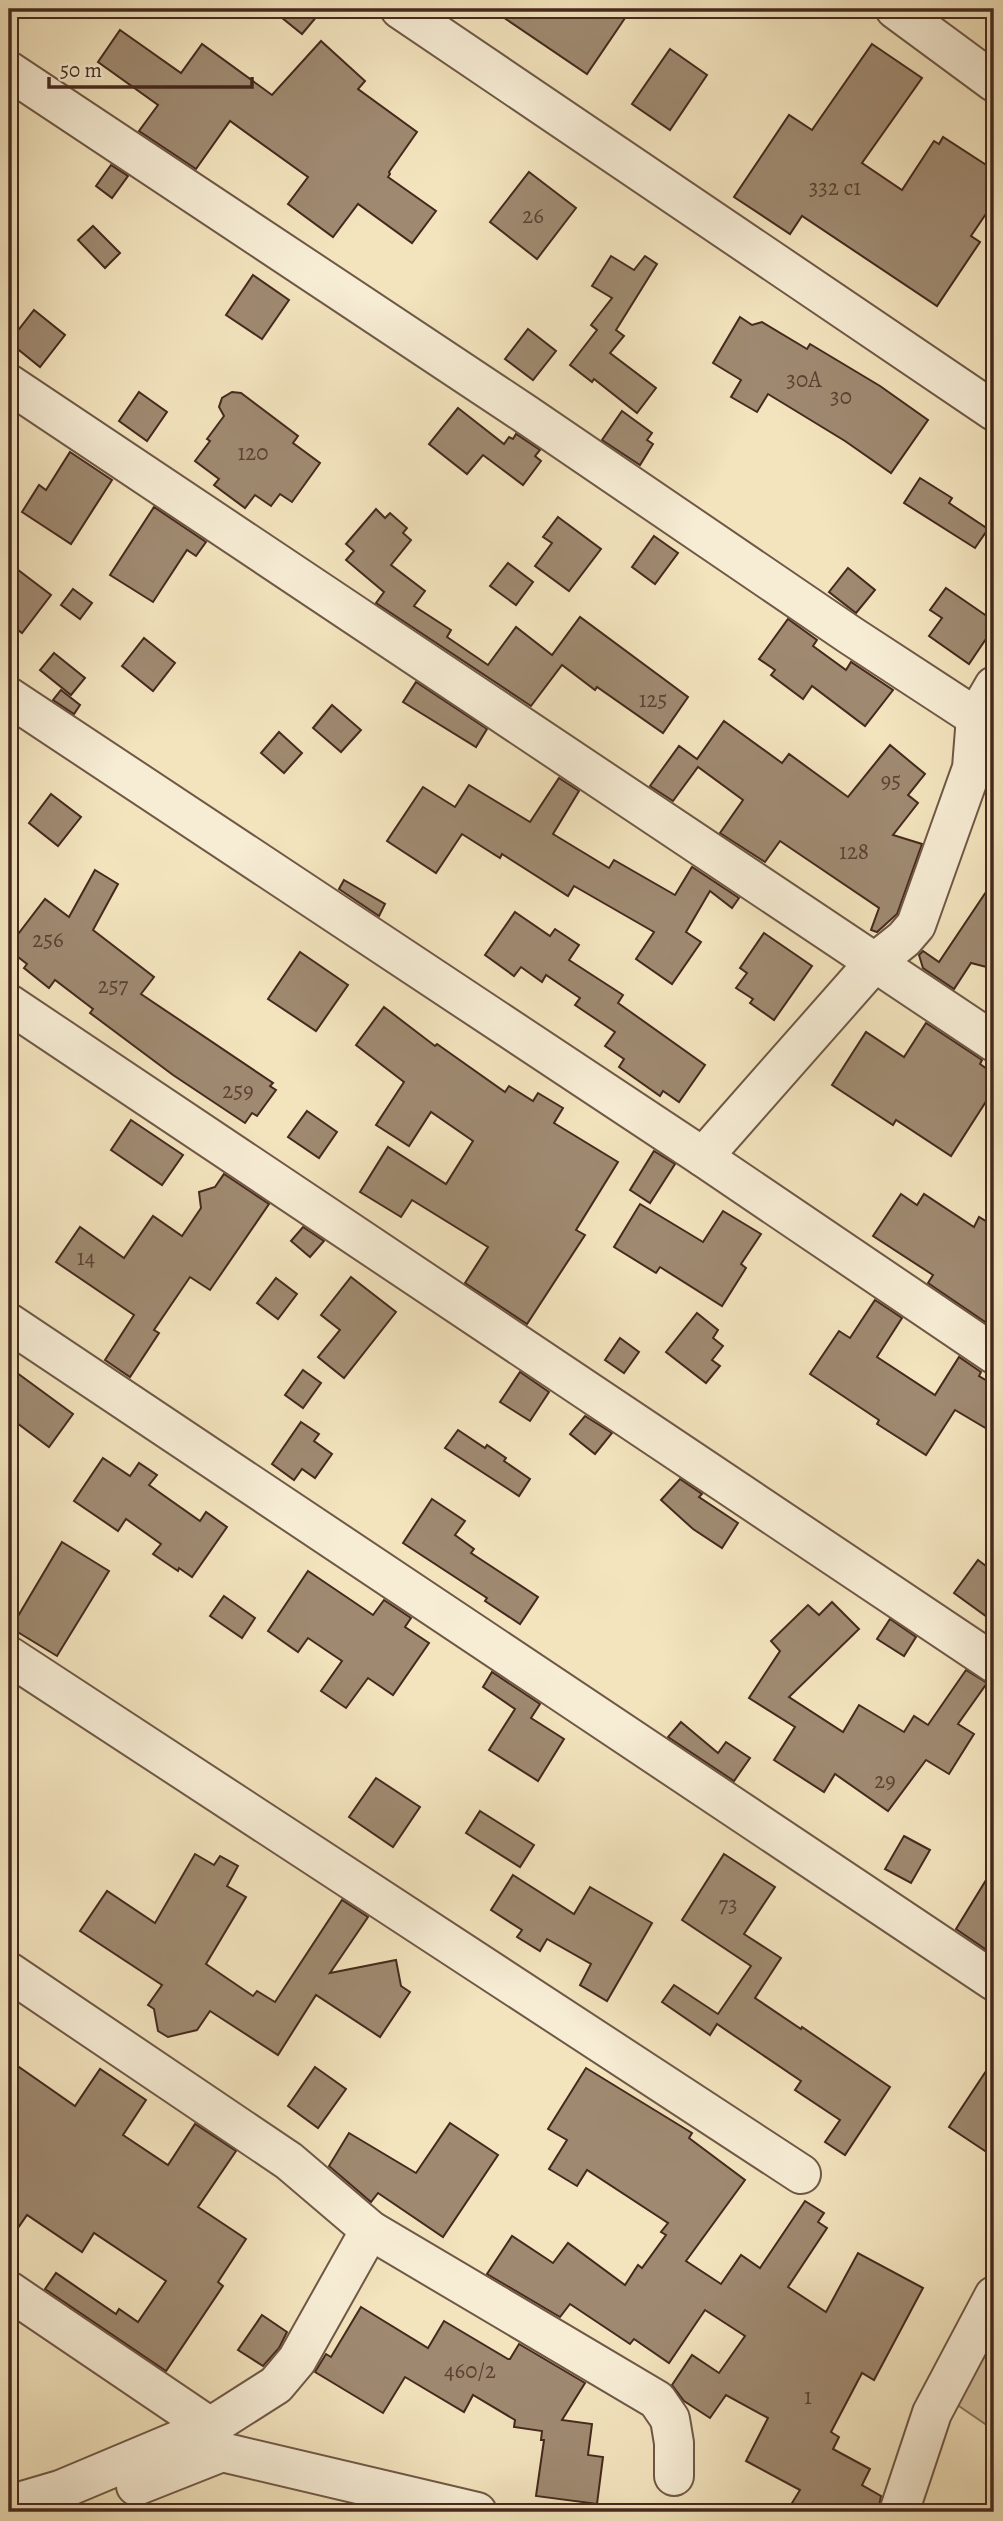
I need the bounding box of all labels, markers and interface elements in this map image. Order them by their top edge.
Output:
scale bar [49,46,252,90]
text: 50 m [60,56,102,84]
house number: 332 с1 [809,172,861,203]
house number: 26 [522,200,544,231]
house number: 30А [786,364,822,395]
house number: 30 [830,381,852,412]
house number: 120 [237,437,269,468]
house number: 125 [639,684,667,715]
house number: 95 [881,765,901,796]
house number: 128 [839,836,869,867]
house number: 256 [32,924,64,955]
house number: 257 [98,970,129,1001]
house number: 259 [222,1075,254,1106]
house number: 14 [77,1242,95,1273]
house number: 29 [874,1765,896,1796]
house number: 73 [718,1889,738,1920]
house number: 460/2 [444,2355,496,2386]
house number: 1 [804,2381,812,2412]

